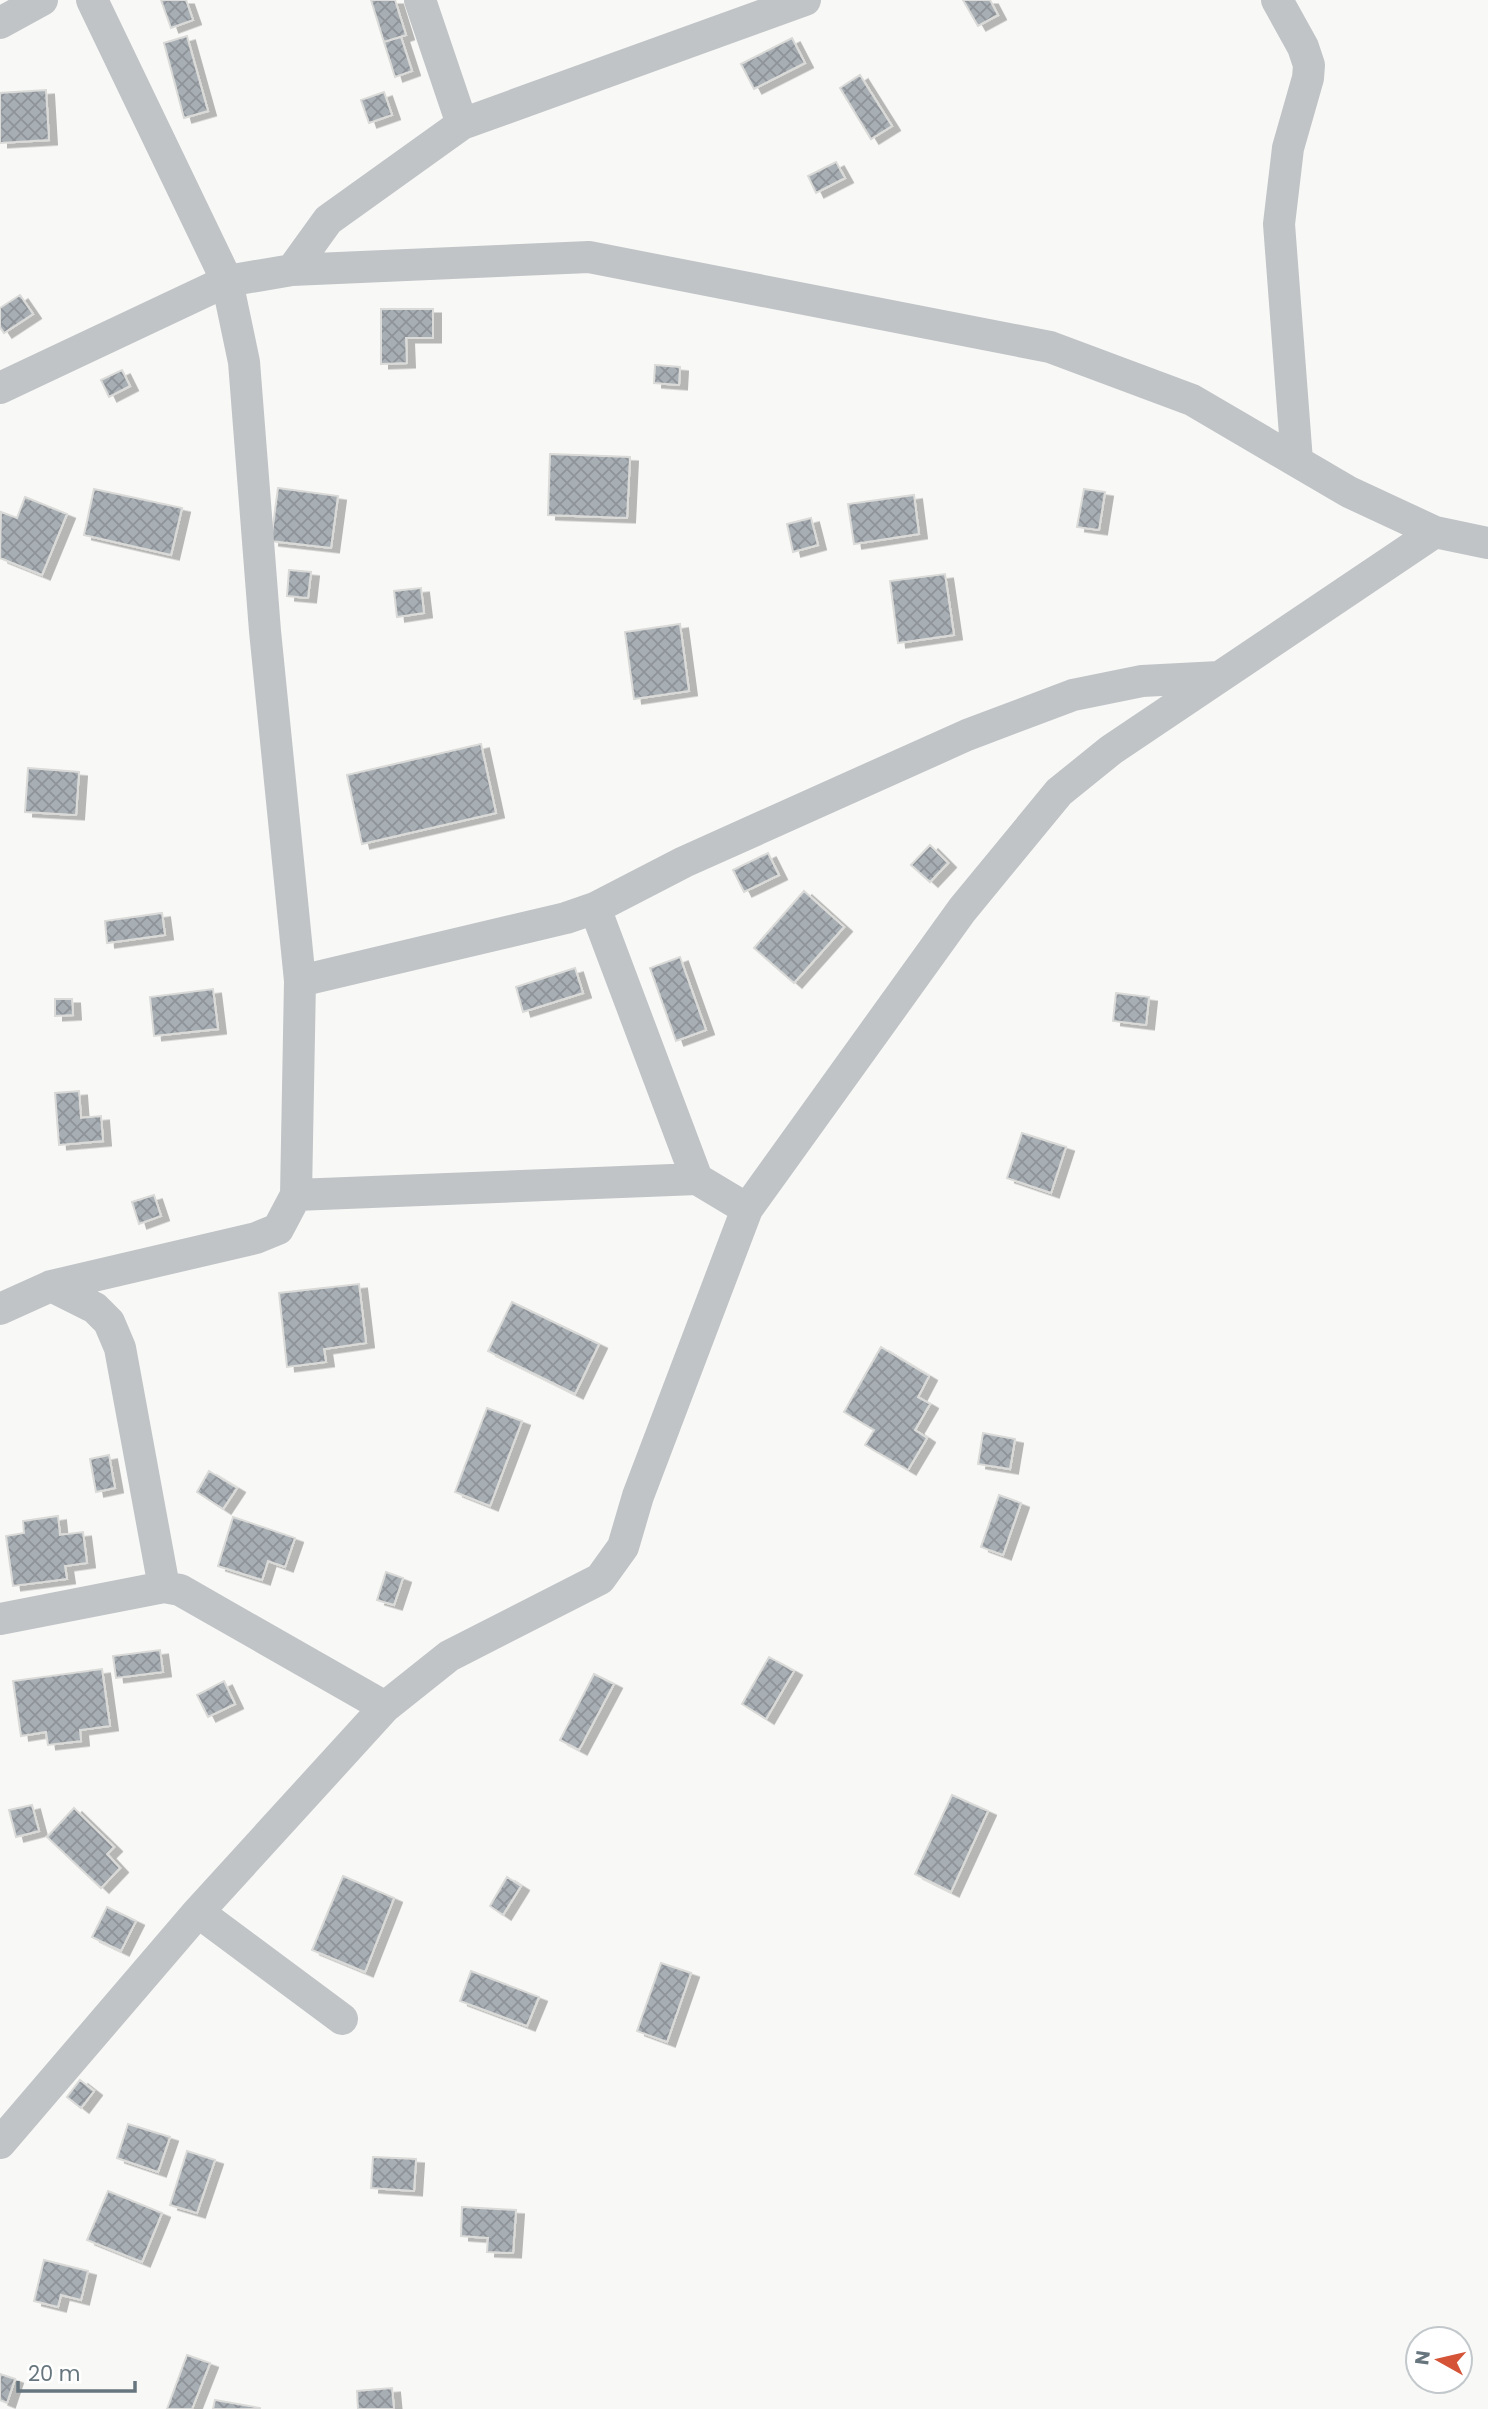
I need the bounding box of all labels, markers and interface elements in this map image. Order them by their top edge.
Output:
north arrow [1404,2325,1474,2395]
text: N [1408,2349,1437,2367]
scale bar [18,2350,135,2394]
text: 20 m [28,2359,81,2388]

